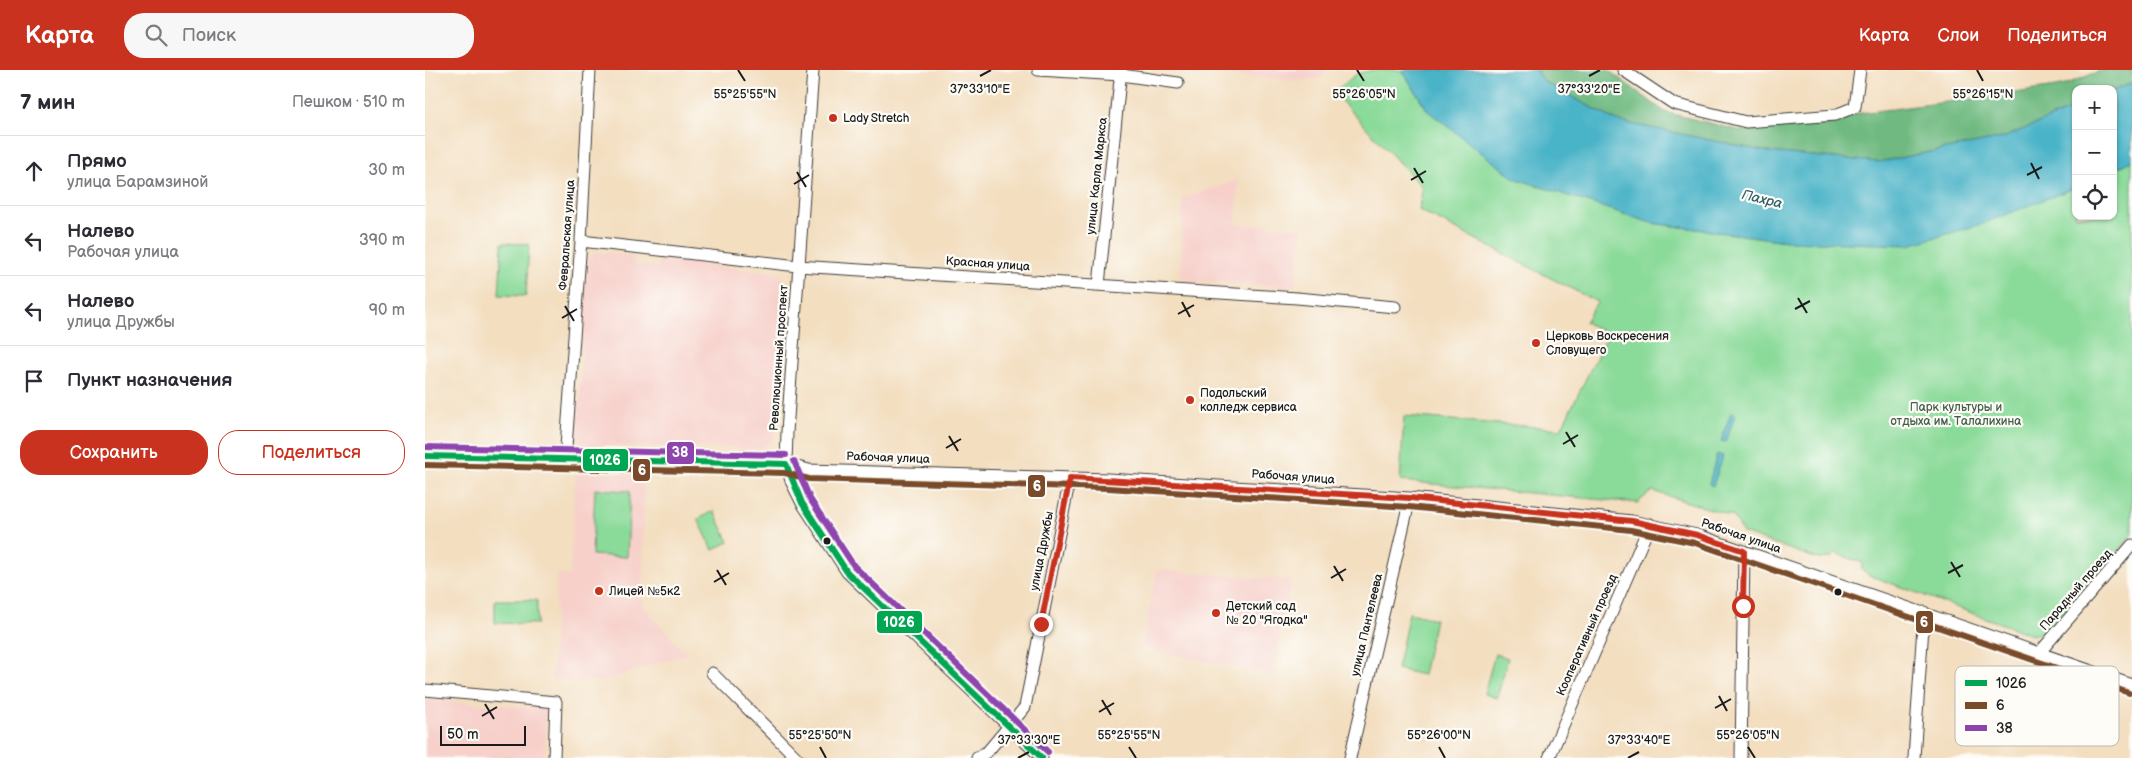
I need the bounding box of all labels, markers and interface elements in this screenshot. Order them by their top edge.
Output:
search box [124,13,474,58]
text: Карта [25,21,94,50]
icon: search [142,21,170,49]
text: Поиск [182,24,236,47]
text: Карта [1859,25,1909,46]
text: Слои [1937,25,1979,46]
text: Поделиться [2007,25,2107,46]
text: 37°33'10"E [950,82,1010,97]
text: 37°33'20"E [1558,82,1620,97]
map controls [2072,85,2117,220]
button: + [2072,85,2117,130]
text: 55°25'55"N [713,87,777,102]
text: 55°26'05"N [1332,87,1396,102]
text: 55°26'15"N [1952,87,2014,102]
text: 7 мин [20,90,75,115]
text: Пешком · 510 m [292,93,405,112]
place label: Lady Stretch [843,111,910,126]
marker: Lady Stretch [827,112,839,124]
street label: улица Карла Маркса [1083,116,1111,236]
button: − [2072,130,2117,175]
text: Прямо [67,150,127,173]
icon: ahead [20,157,48,185]
text: 30 m [368,161,405,180]
text: улица Барамзиной [67,173,208,192]
button: locate [2072,175,2117,220]
street label: Февральская улица [556,179,578,291]
water label: Пахра [1740,186,1784,212]
text: Налево [67,220,134,243]
icon: left [20,227,48,255]
text: 390 m [359,231,405,250]
text: Рабочая улица [67,243,179,262]
street label: Красная улица [945,254,1031,274]
street label: Революционный проспект [766,284,792,431]
text: Налево [67,290,134,313]
icon: left [20,297,48,325]
text: 90 m [369,301,405,320]
text: улица Дружбы [67,313,175,332]
place label: Церковь Воскресения Словущего [1546,329,1669,358]
marker: Церковь Воскресения Словущего [1530,337,1542,349]
icon: arrive [20,367,48,395]
text: Пункт назначения [67,369,232,392]
place label: Подольский колледж сервиса [1200,386,1297,415]
marker: Подольский колледж сервиса [1184,394,1196,406]
park label: Парк культуры и отдыха им. Талалихина [1891,400,2021,429]
button: Сохранить [20,430,208,475]
button: Поделиться [218,430,405,475]
line badge: 38 [666,441,695,465]
text: 38 [672,444,688,461]
line badge: 1026 [582,448,629,472]
street label: Рабочая улица [846,449,930,467]
text: 1026 [589,452,621,469]
line badge: 6 [632,458,651,482]
text: 6 [638,462,646,479]
street label: Рабочая улица [1251,467,1335,487]
line badge: 6 [1027,474,1046,498]
text: 6 [1033,478,1041,495]
street label: улица Дружбы [1027,510,1057,592]
street label: Рабочая улица [1699,515,1783,557]
unlabelled marker [822,536,832,546]
street label: Парадный проезд [2037,546,2116,634]
street label: Кооперативный проезд [1553,571,1621,698]
street label: улица Пантелеева [1348,572,1386,678]
place label: Лицей №5к2 [608,584,680,599]
marker: Лицей №5к2 [593,585,605,597]
unlabelled marker [1833,587,1843,597]
route start [1732,595,1755,618]
place label: Детский сад № 20 "Ягодка" [1226,599,1308,628]
marker: Детский сад № 20 "Ягодка" [1210,607,1222,619]
line badge: 1026 [876,610,923,634]
line badge: 6 [1915,610,1934,634]
route end [1030,613,1053,636]
text: 1026 [883,614,915,631]
text: 6 [1920,614,1928,631]
legend [1955,666,2119,746]
text: 1026 [1996,675,2027,692]
text: 6 [1996,697,2005,714]
text: 38 [1996,720,2013,737]
scale bar [440,723,526,746]
text: 50 m [447,726,479,743]
text: 55°25'50"N [788,728,852,743]
text: 55°25'55"N [1097,728,1161,743]
text: 55°26'00"N [1407,728,1471,743]
text: 55°26'05"N [1716,728,1780,743]
text: 37°33'30"E [997,733,1061,748]
text: 37°33'40"E [1607,733,1671,748]

